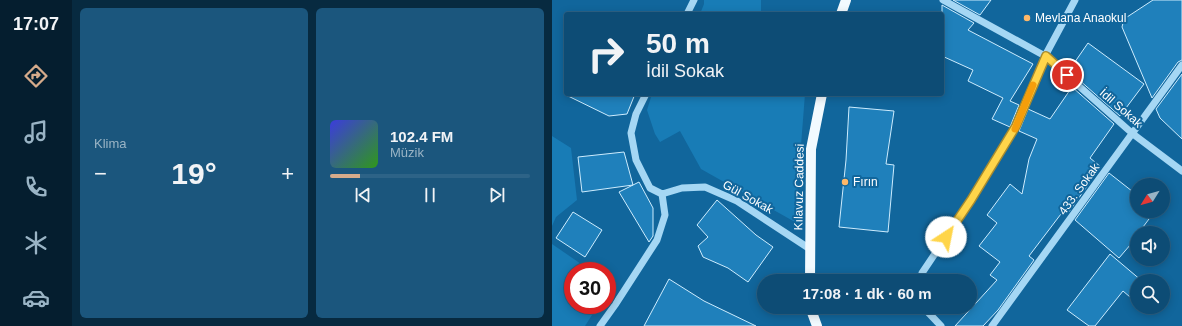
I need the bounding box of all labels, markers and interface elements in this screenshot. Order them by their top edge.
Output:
place label: Mevlana Anaokul [1035,11,1126,25]
marker: Mevlana Anaokul [1022,13,1032,23]
text: 17:07 [13,14,59,34]
icon: right [580,28,632,80]
text: 50 m [646,28,710,59]
pin [1050,58,1084,92]
text: İdil Sokak [646,61,724,81]
icon: directions [22,62,50,90]
icon: arrive [1056,64,1078,86]
street label: İdil Sokak [1097,86,1146,131]
icon: music [22,118,50,146]
text: 102.4 FM [390,128,453,145]
text: Klima [94,136,127,151]
street label: Kılavuz Caddesi [791,144,807,230]
text: Müzik [390,145,424,160]
text: 19° [171,157,217,190]
street label: 433. Sokak [1056,160,1103,217]
text: − [94,161,107,186]
text: + [281,161,294,186]
icon: phone [22,173,50,201]
place label: Fırın [853,175,878,189]
street label: Gül Sokak [720,177,776,217]
marker: Fırın [840,177,850,187]
north arrow [1130,178,1170,218]
map controls [1130,178,1170,314]
icon: previous [352,184,374,206]
icon: pause [419,184,441,206]
icon: next [486,184,508,206]
position arrow [925,216,967,258]
button: sound [1130,226,1170,266]
icon: climate [22,229,50,257]
speed limit sign: 30 [564,262,616,314]
button: search [1130,274,1170,314]
icon: car [22,284,50,312]
text: 17:08 · 1 dk · 60 m [802,285,932,302]

